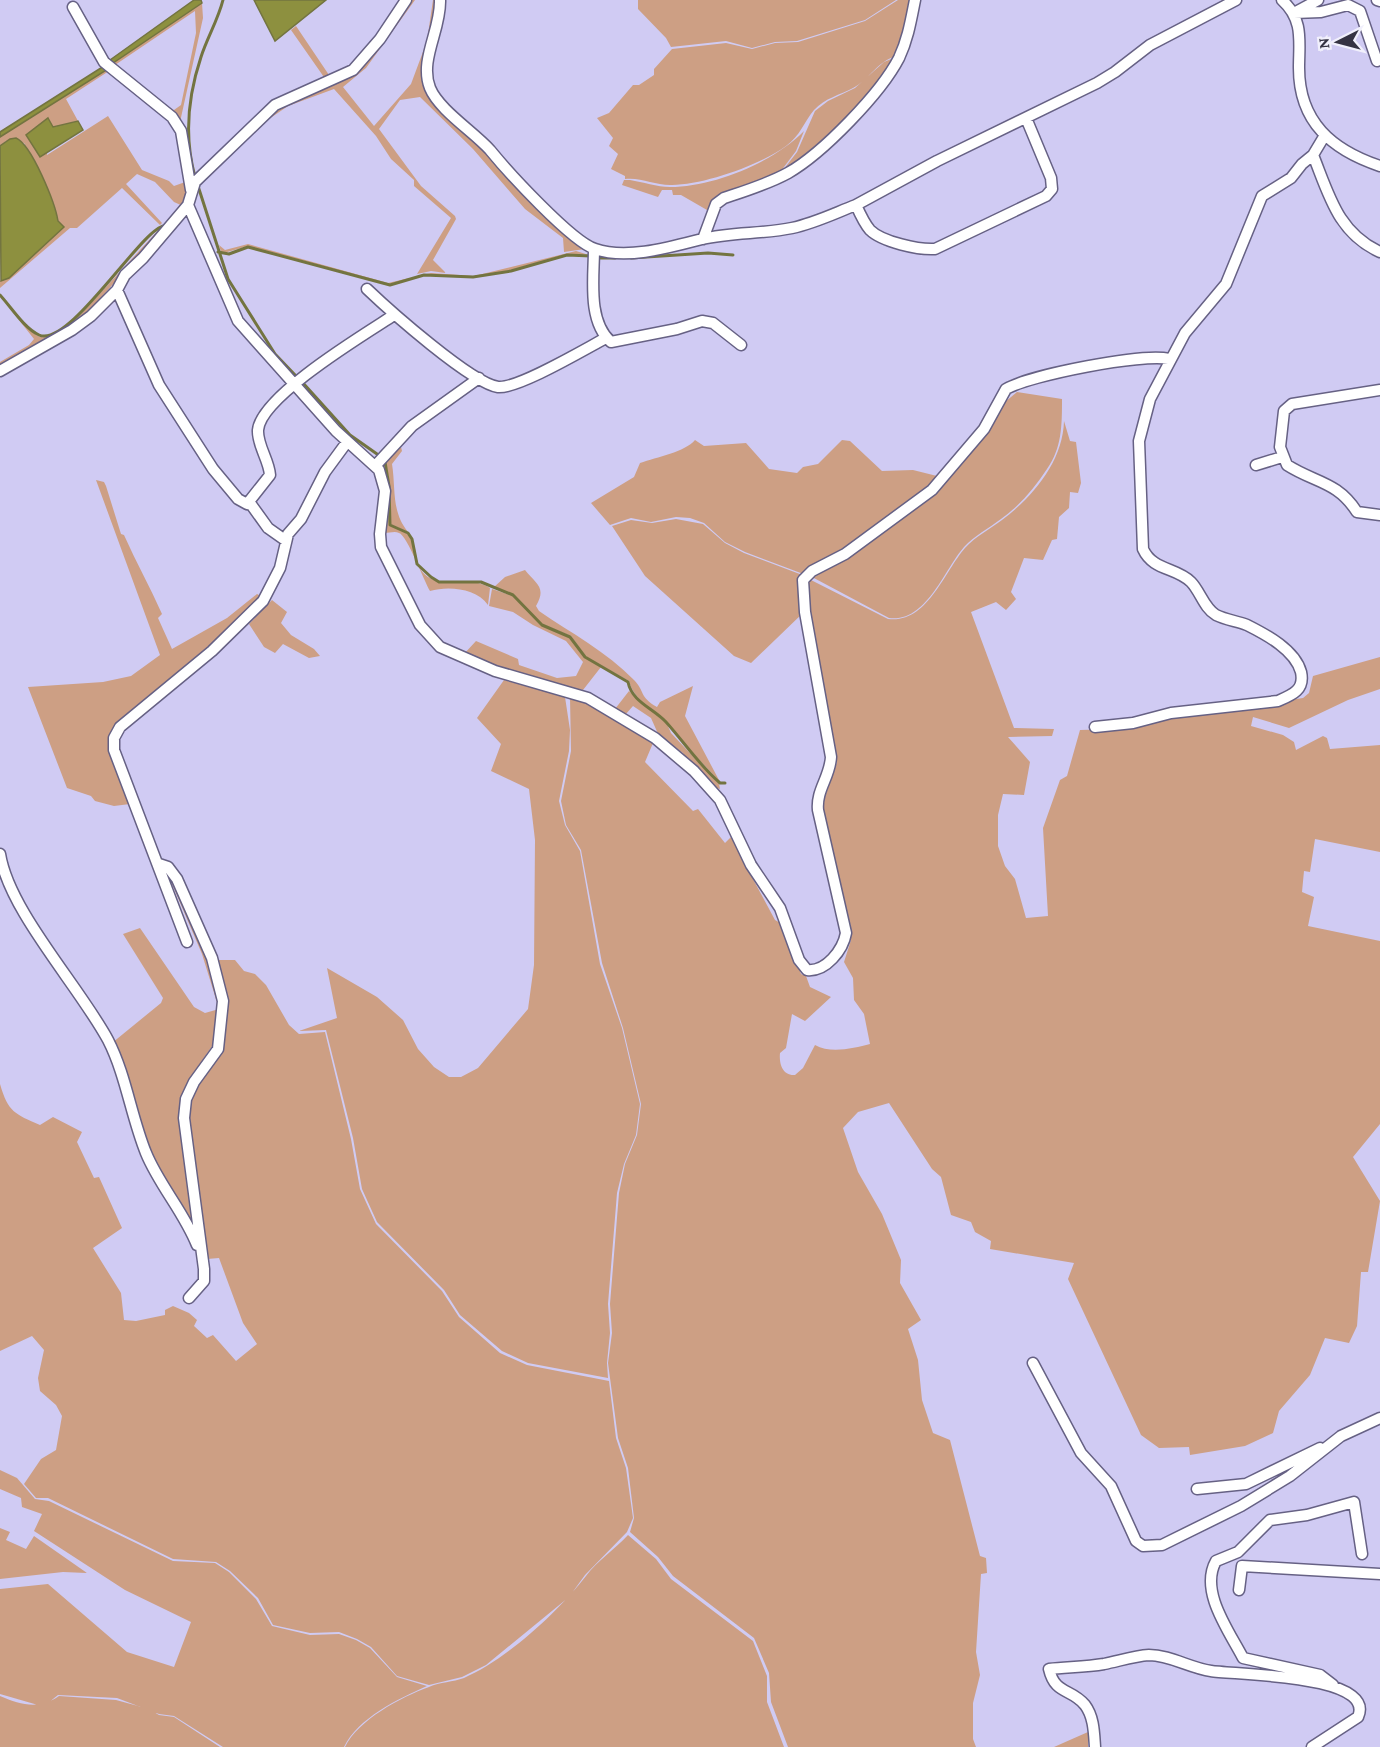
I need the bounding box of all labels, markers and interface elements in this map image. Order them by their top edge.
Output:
north arrow [1308,12,1368,72]
text: N [1315,37,1333,50]

